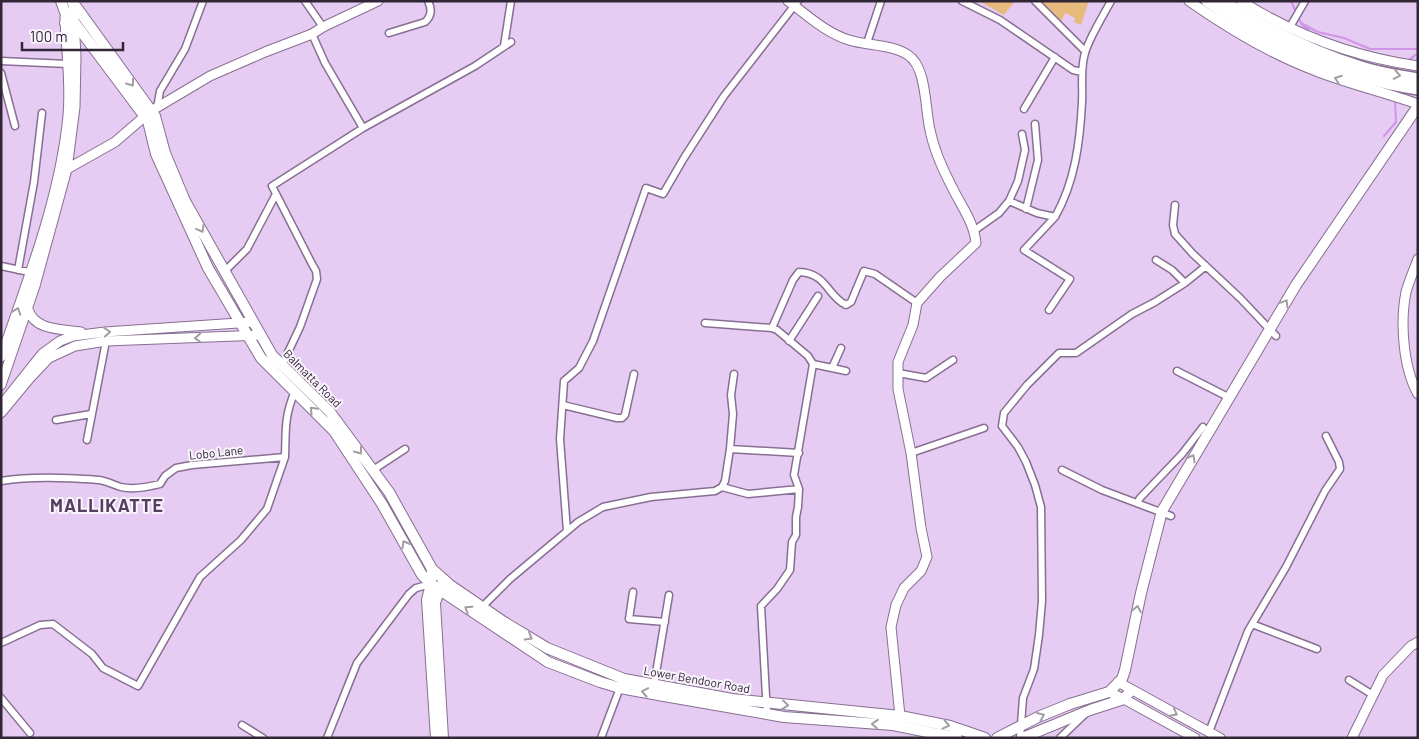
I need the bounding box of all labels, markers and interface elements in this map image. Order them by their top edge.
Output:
scale bar [22,20,124,52]
text: 100 m [30,27,68,45]
one-way arrow [1392,70,1401,80]
one-way arrow [1335,75,1343,85]
one-way arrow [126,77,134,86]
one-way arrow [195,223,205,232]
one-way arrow [1278,300,1288,309]
one-way arrow [11,307,21,316]
one-way arrow [104,326,112,337]
one-way arrow [194,332,202,343]
street label: Balmatta Road [281,346,345,410]
one-way arrow [310,407,319,416]
street label: Lobo Lane [188,442,244,462]
one-way arrow [353,445,362,455]
one-way arrow [1186,454,1196,463]
district label: MALLIKATTE [50,494,164,516]
one-way arrow [401,540,411,549]
one-way arrow [1132,605,1142,614]
one-way arrow [464,606,474,615]
one-way arrow [523,630,532,640]
street label: Lower Bendoor Road [643,663,751,695]
one-way arrow [640,688,649,698]
one-way arrow [781,699,789,710]
one-way arrow [1168,707,1177,717]
one-way arrow [1036,712,1045,723]
one-way arrow [871,719,879,730]
one-way arrow [942,719,950,730]

